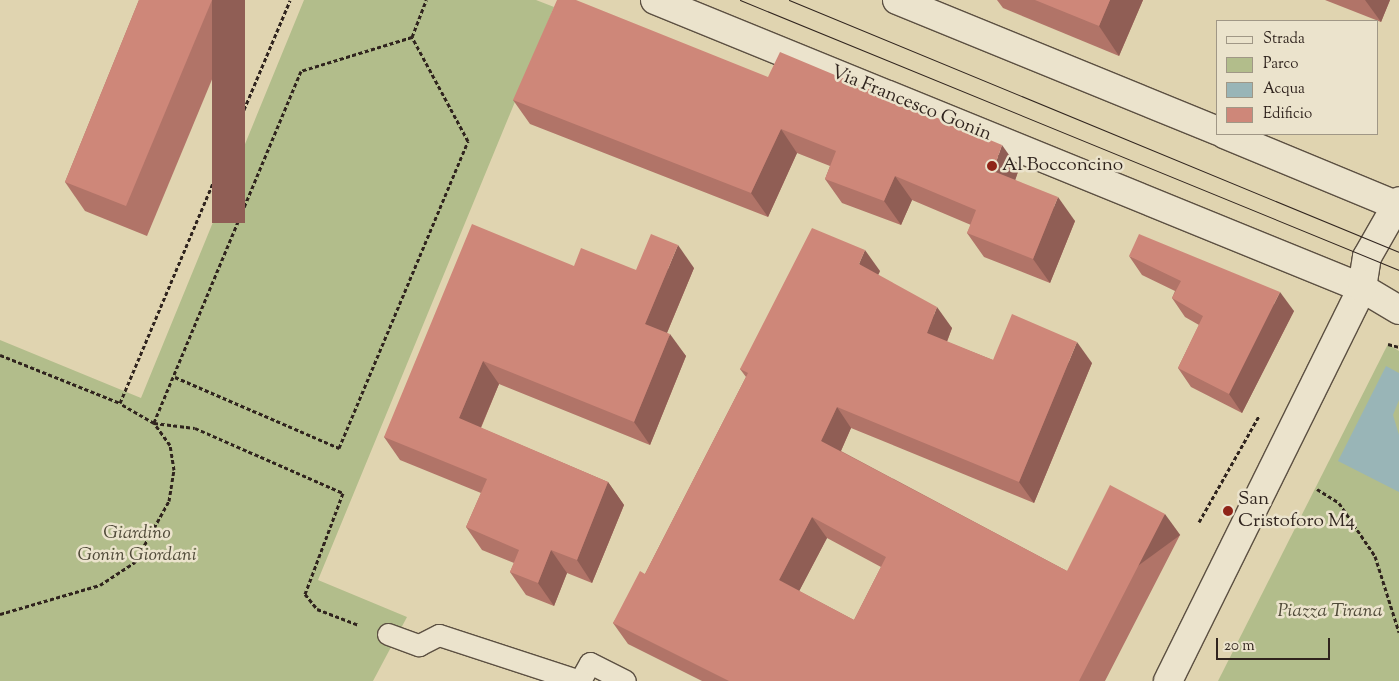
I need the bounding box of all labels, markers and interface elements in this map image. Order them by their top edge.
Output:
legend [1216,20,1379,135]
text: Strada [1263,29,1305,50]
text: Parco [1263,54,1299,75]
street label: Via Francesco Gonin [827,61,995,147]
text: Acqua [1263,79,1305,100]
text: Edificio [1263,104,1312,125]
place label: Al Bocconcino [1002,155,1123,177]
marker: Al Bocconcino [986,160,998,172]
place label: San Cristoforo M4 [1238,489,1355,533]
marker: San Cristoforo M4 [1222,505,1234,517]
park label: Giardino Gonin Giordani [77,523,197,567]
park label: Piazza Tirana [1278,601,1382,623]
scale bar [1219,628,1333,660]
text: 20 m [1224,636,1255,657]

